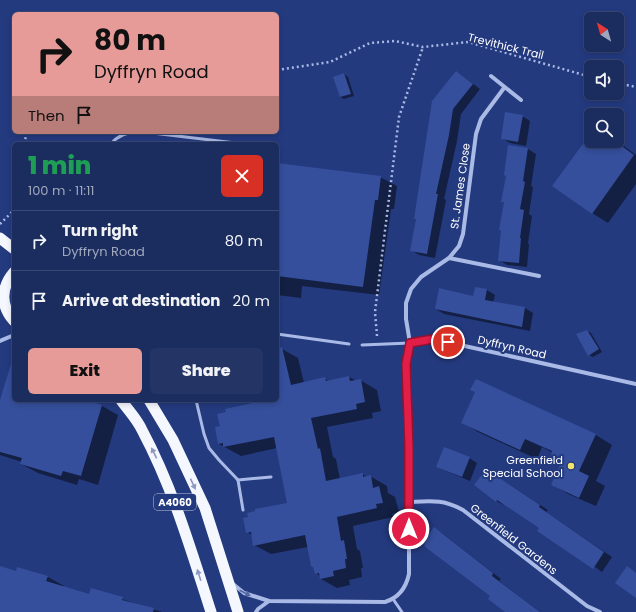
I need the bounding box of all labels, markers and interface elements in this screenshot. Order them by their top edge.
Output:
north arrow [584,12,624,52]
map controls [584,12,624,148]
text: 80 m [94,21,166,60]
icon: right [28,28,80,80]
street label: Trevithick Trail [466,29,546,63]
text: Dyffryn Road [94,59,209,84]
button: sound [584,60,624,100]
icon: arrive [73,104,95,126]
text: Then [28,105,65,126]
button: search [584,108,624,148]
street label: St. James Close [446,142,474,230]
text: 1 min [28,149,91,182]
button: close [221,155,263,197]
text: 100 m · 11:11 [28,181,94,200]
text: Turn right [62,220,138,241]
icon: right [28,230,50,252]
text: 80 m [225,230,263,251]
text: Dyffryn Road [62,242,145,261]
icon: arrive [28,290,50,312]
text: Arrive at destination [62,290,220,311]
text: 20 m [232,290,270,311]
pin [431,325,465,359]
icon: arrive [437,331,459,353]
street label: Dyffryn Road [476,331,548,363]
button: Exit [28,348,142,394]
button: Share [150,348,263,394]
one-way arrow [150,448,157,459]
place label: Greenfield Special School [483,452,563,481]
marker: Greenfield Special School [566,461,576,471]
one-way arrow [190,478,196,489]
road number: A4060 [154,494,196,510]
street label: Greenfield Gardens [467,500,561,578]
position arrow [388,508,430,550]
one-way arrow [196,569,202,581]
one-way arrow [239,589,251,596]

